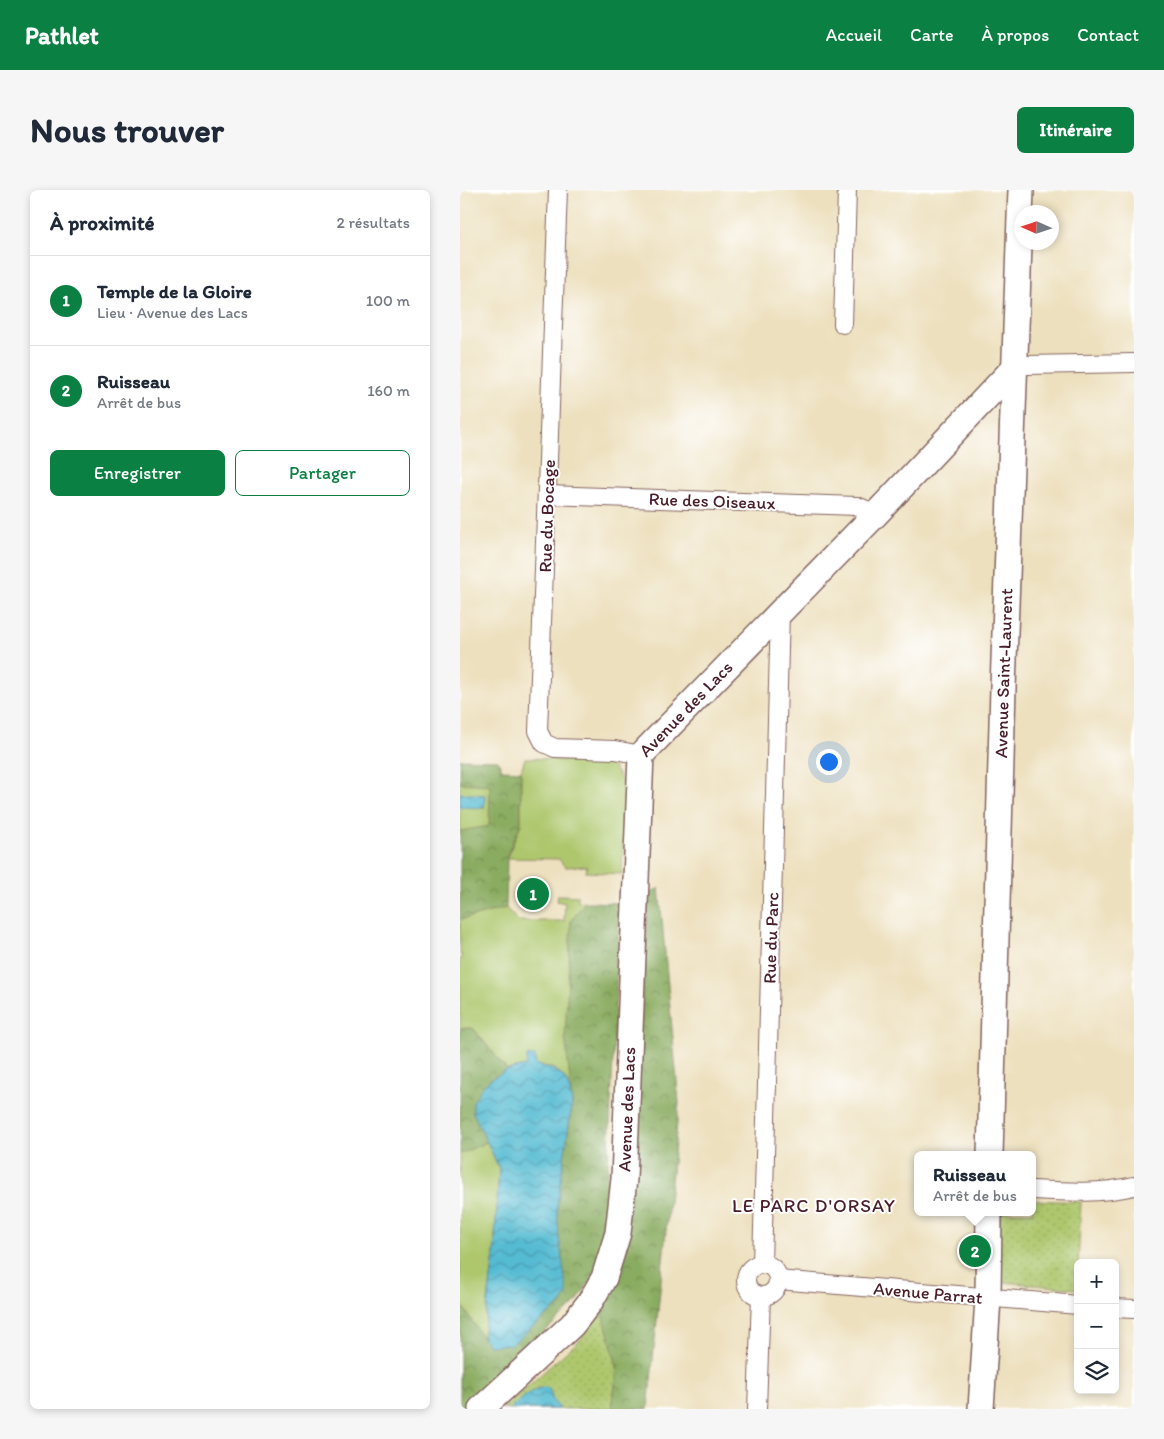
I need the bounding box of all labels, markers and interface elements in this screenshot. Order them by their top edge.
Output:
text: Pathlet [25,21,99,50]
text: Accueil [826,24,882,46]
text: Carte [910,24,953,46]
text: À propos [981,24,1049,46]
text: Contact [1077,24,1139,46]
button: Itinéraire [1017,107,1134,153]
text: Nous trouver [30,109,224,151]
north arrow [1014,205,1059,250]
text: À proximité [50,210,155,235]
text: 2 résultats [336,213,410,232]
text: Temple de la Gloire [97,280,252,303]
text: 1 [62,291,70,310]
text: 100 m [366,291,410,310]
text: Lieu · Avenue des Lacs [97,303,248,322]
text: Ruisseau [97,370,170,393]
text: 2 [62,381,70,400]
text: 160 m [367,381,410,400]
text: Arrêt de bus [97,393,181,412]
button: Enregistrer [50,450,225,496]
button: Partager [235,450,410,496]
street label: Rue du Bocage [534,459,560,573]
street label: Rue des Oiseaux [648,488,776,514]
street label: Avenue Saint-Laurent [990,588,1018,758]
street label: Avenue des Lacs [634,656,737,761]
your location [816,749,842,775]
pin: 1 [517,875,549,913]
street label: Rue du Parc [758,892,784,984]
street label: Avenue des Lacs [613,1046,640,1172]
popup [914,1151,1036,1216]
text: Ruisseau [933,1163,1006,1186]
text: Arrêt de bus [933,1186,1017,1205]
district label: LE PARC D'ORSAY [732,1194,896,1217]
pin: 2 [959,1232,991,1270]
map controls [1074,1259,1119,1394]
button: + [1074,1259,1119,1304]
street label: Avenue Parrat [873,1277,984,1309]
button: − [1074,1304,1119,1349]
button: layers [1074,1349,1119,1394]

